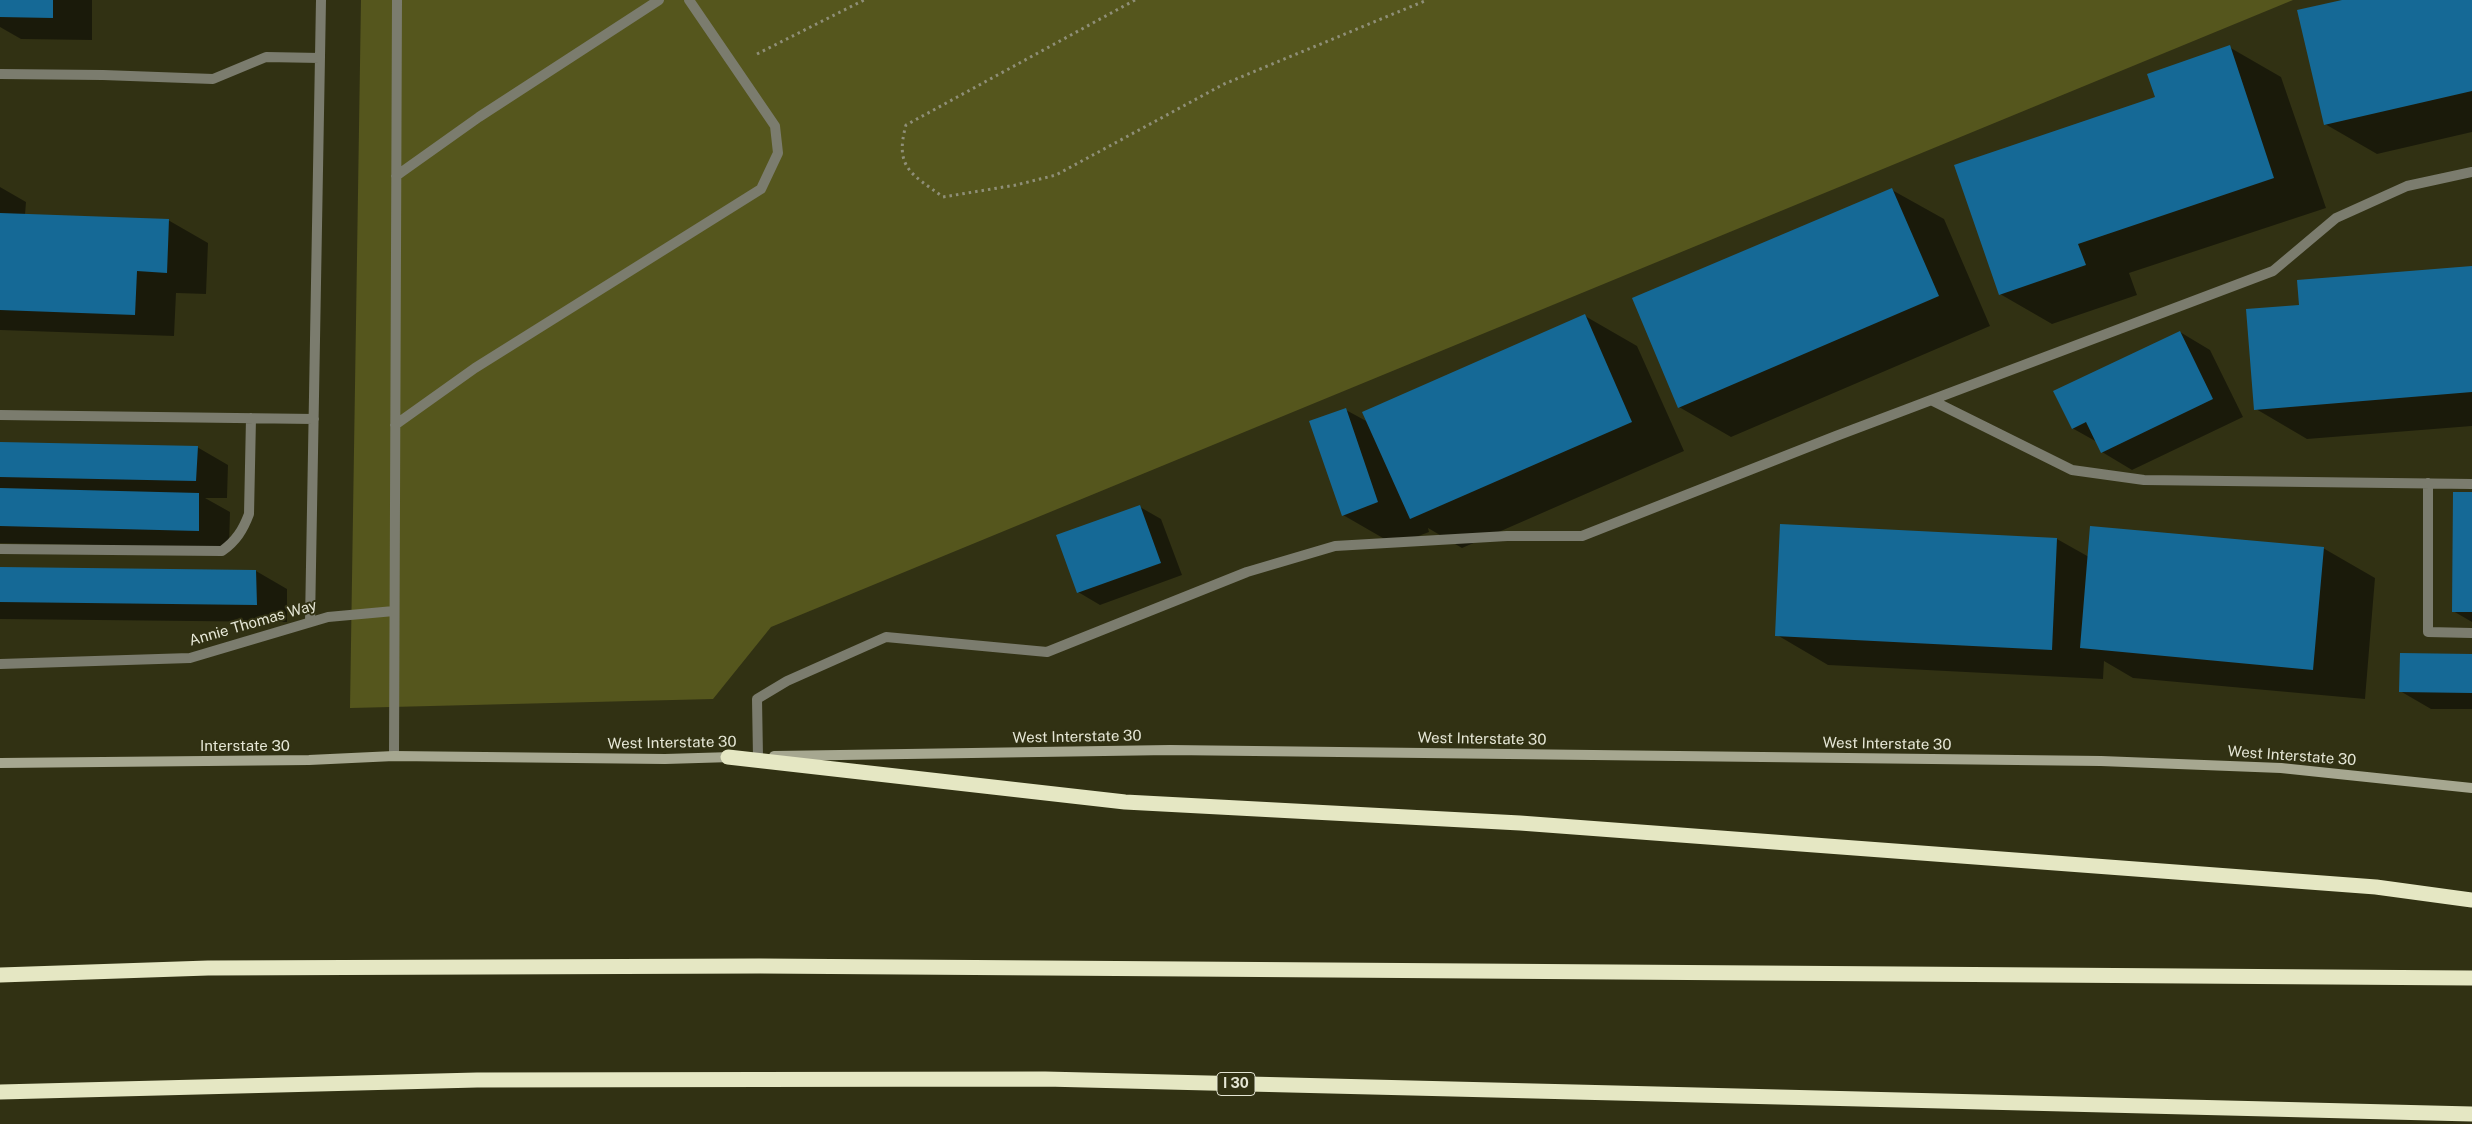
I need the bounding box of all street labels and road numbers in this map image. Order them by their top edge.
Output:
street label: Annie Thomas Way [187,596,319,650]
street label: West Interstate 30 [1012,727,1142,747]
street label: West Interstate 30 [1417,729,1547,749]
street label: West Interstate 30 [607,733,737,753]
street label: West Interstate 30 [1822,734,1952,754]
street label: Interstate 30 [200,737,290,755]
street label: West Interstate 30 [2227,743,2357,769]
road number: I 30 [1217,1072,1255,1096]

